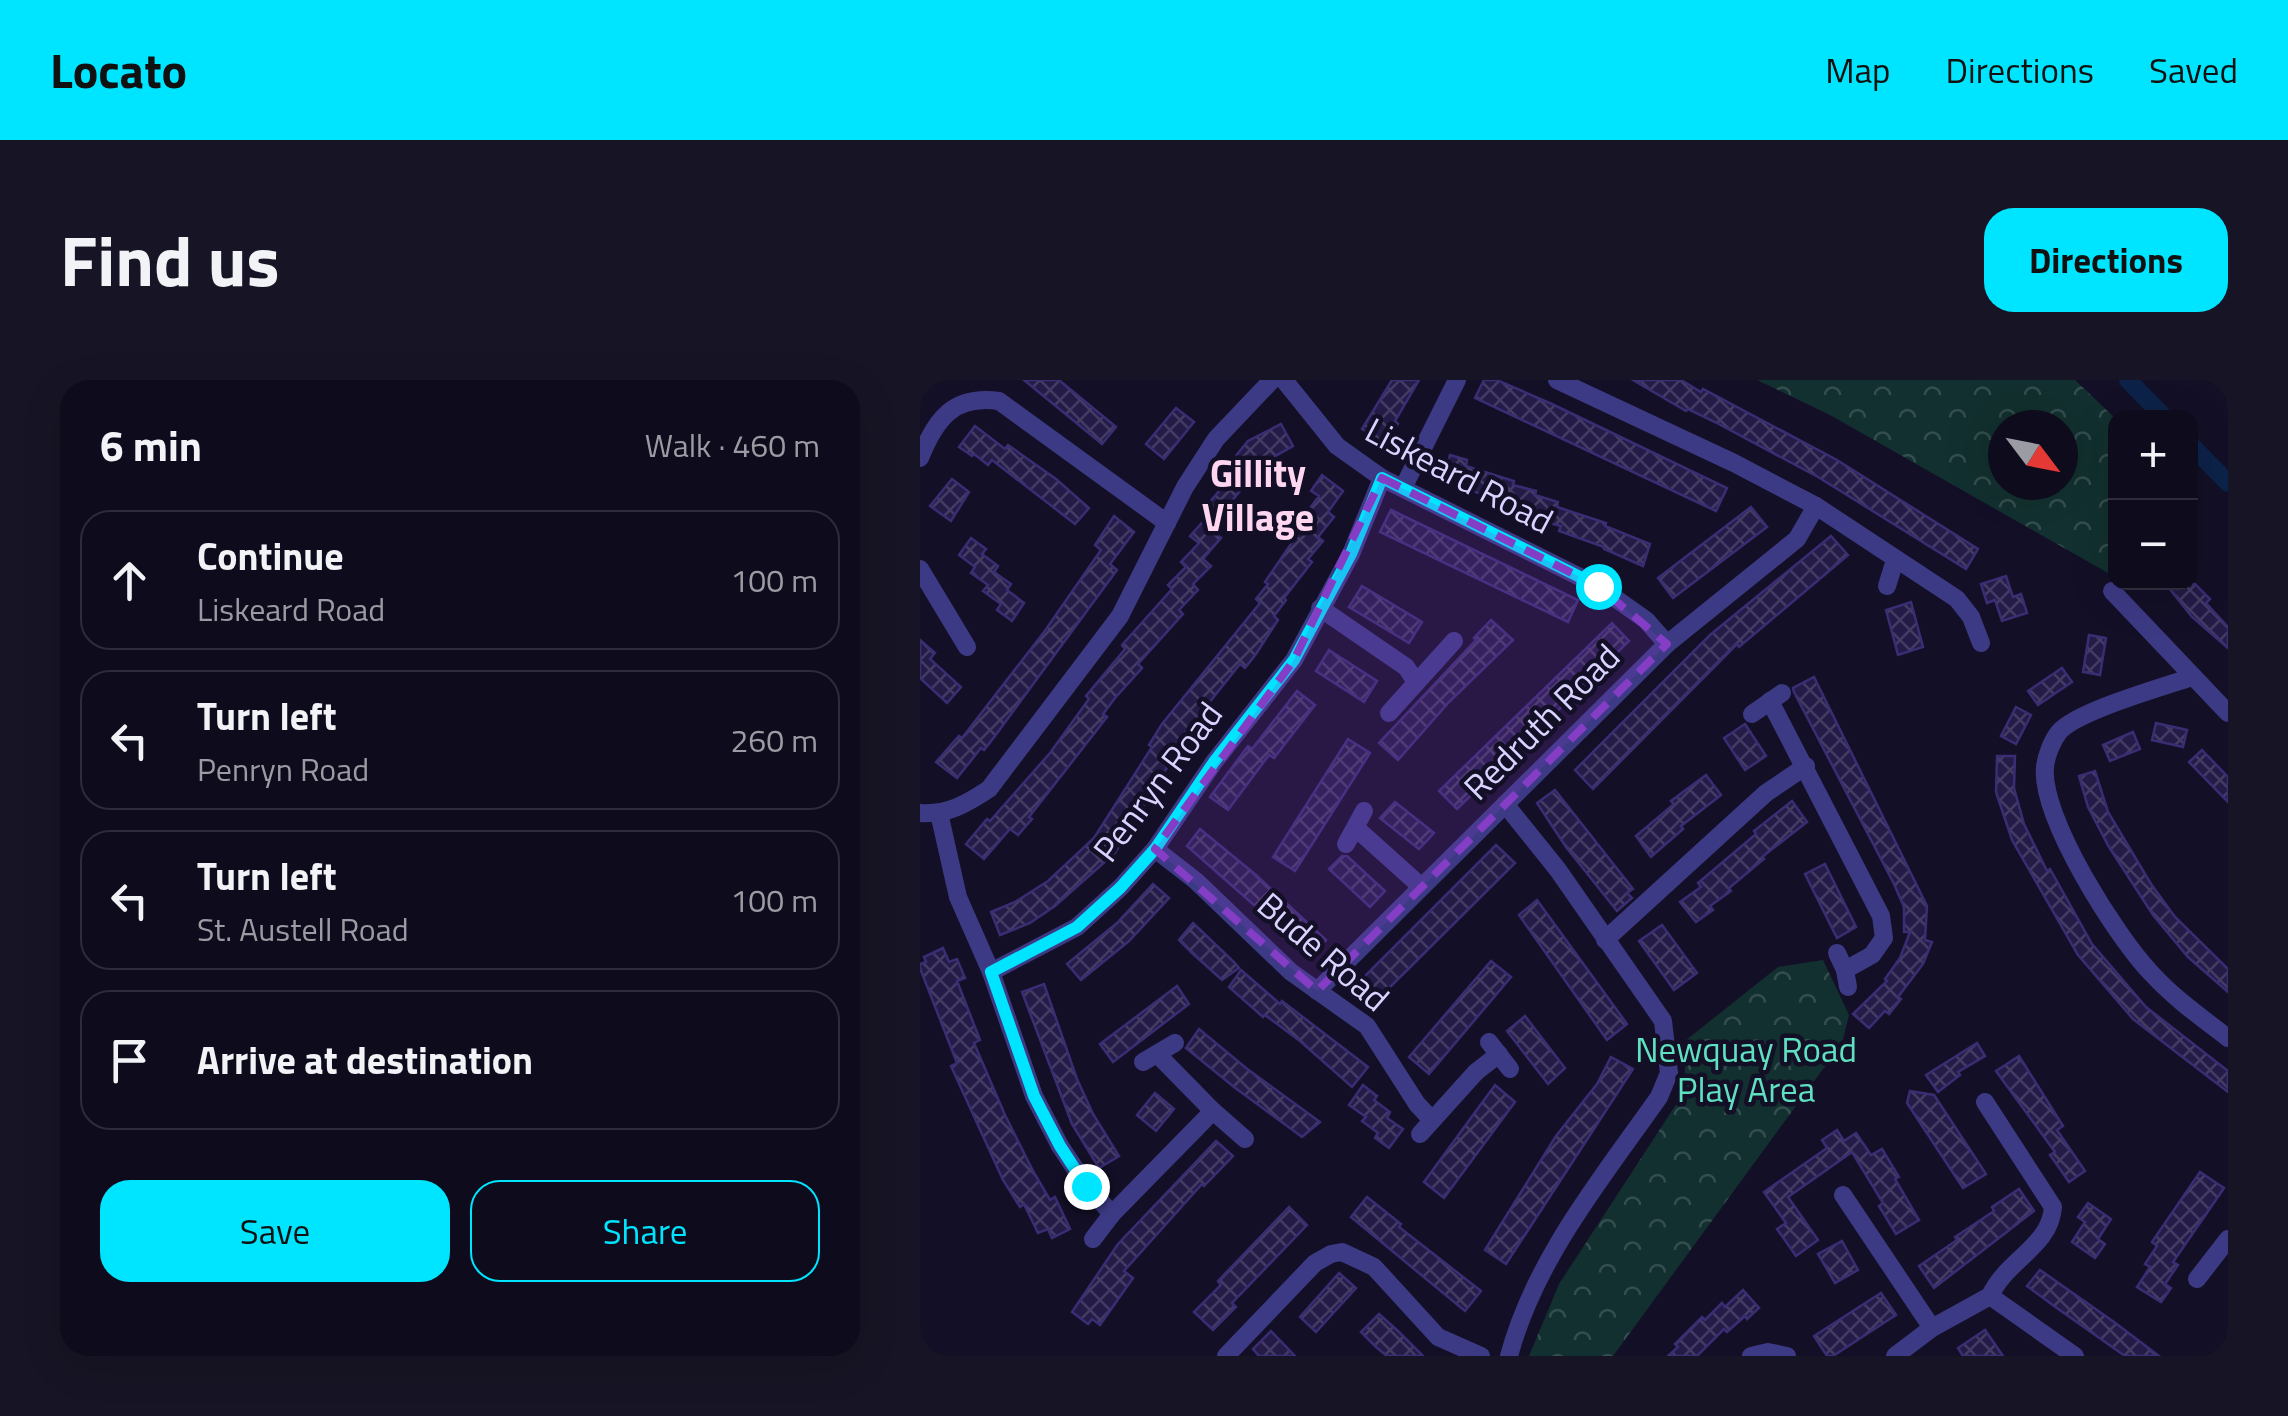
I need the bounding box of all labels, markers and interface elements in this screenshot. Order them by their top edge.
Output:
text: Locato [50,34,187,107]
text: Map [1825,43,1891,97]
text: Directions [1946,43,2094,97]
text: Saved [2149,43,2238,97]
text: Find us [60,207,280,313]
button: Directions [1984,208,2228,312]
street label: Liskeard Road [1356,403,1563,547]
north arrow [1988,410,2078,500]
map controls [2108,410,2198,590]
button: + [2108,410,2198,500]
text: 6 min [100,413,202,477]
text: Walk · 460 m [645,421,820,469]
district label: Gillity Village [1202,444,1314,546]
button: − [2108,500,2198,590]
text: Continue [197,527,344,585]
icon: ahead [102,553,157,608]
text: 100 m [730,556,818,604]
route start [1576,564,1622,610]
text: Liskeard Road [197,585,385,633]
street label: Redruth Road [1451,631,1632,812]
text: Turn left [197,687,337,745]
street label: Penryn Road [1079,690,1235,873]
icon: left [102,713,157,768]
text: 260 m [730,716,818,764]
text: Penryn Road [197,745,369,793]
text: Turn left [197,847,337,905]
icon: left [102,873,157,928]
text: 100 m [730,876,818,924]
street label: Bude Road [1246,878,1402,1024]
text: St. Austell Road [197,905,409,953]
park label: Newquay Road Play Area [1635,1022,1857,1116]
text: Arrive at destination [197,1031,533,1089]
icon: arrive [102,1033,157,1088]
route end [1064,1164,1110,1210]
button: Save [100,1180,450,1282]
button: Share [470,1180,820,1282]

